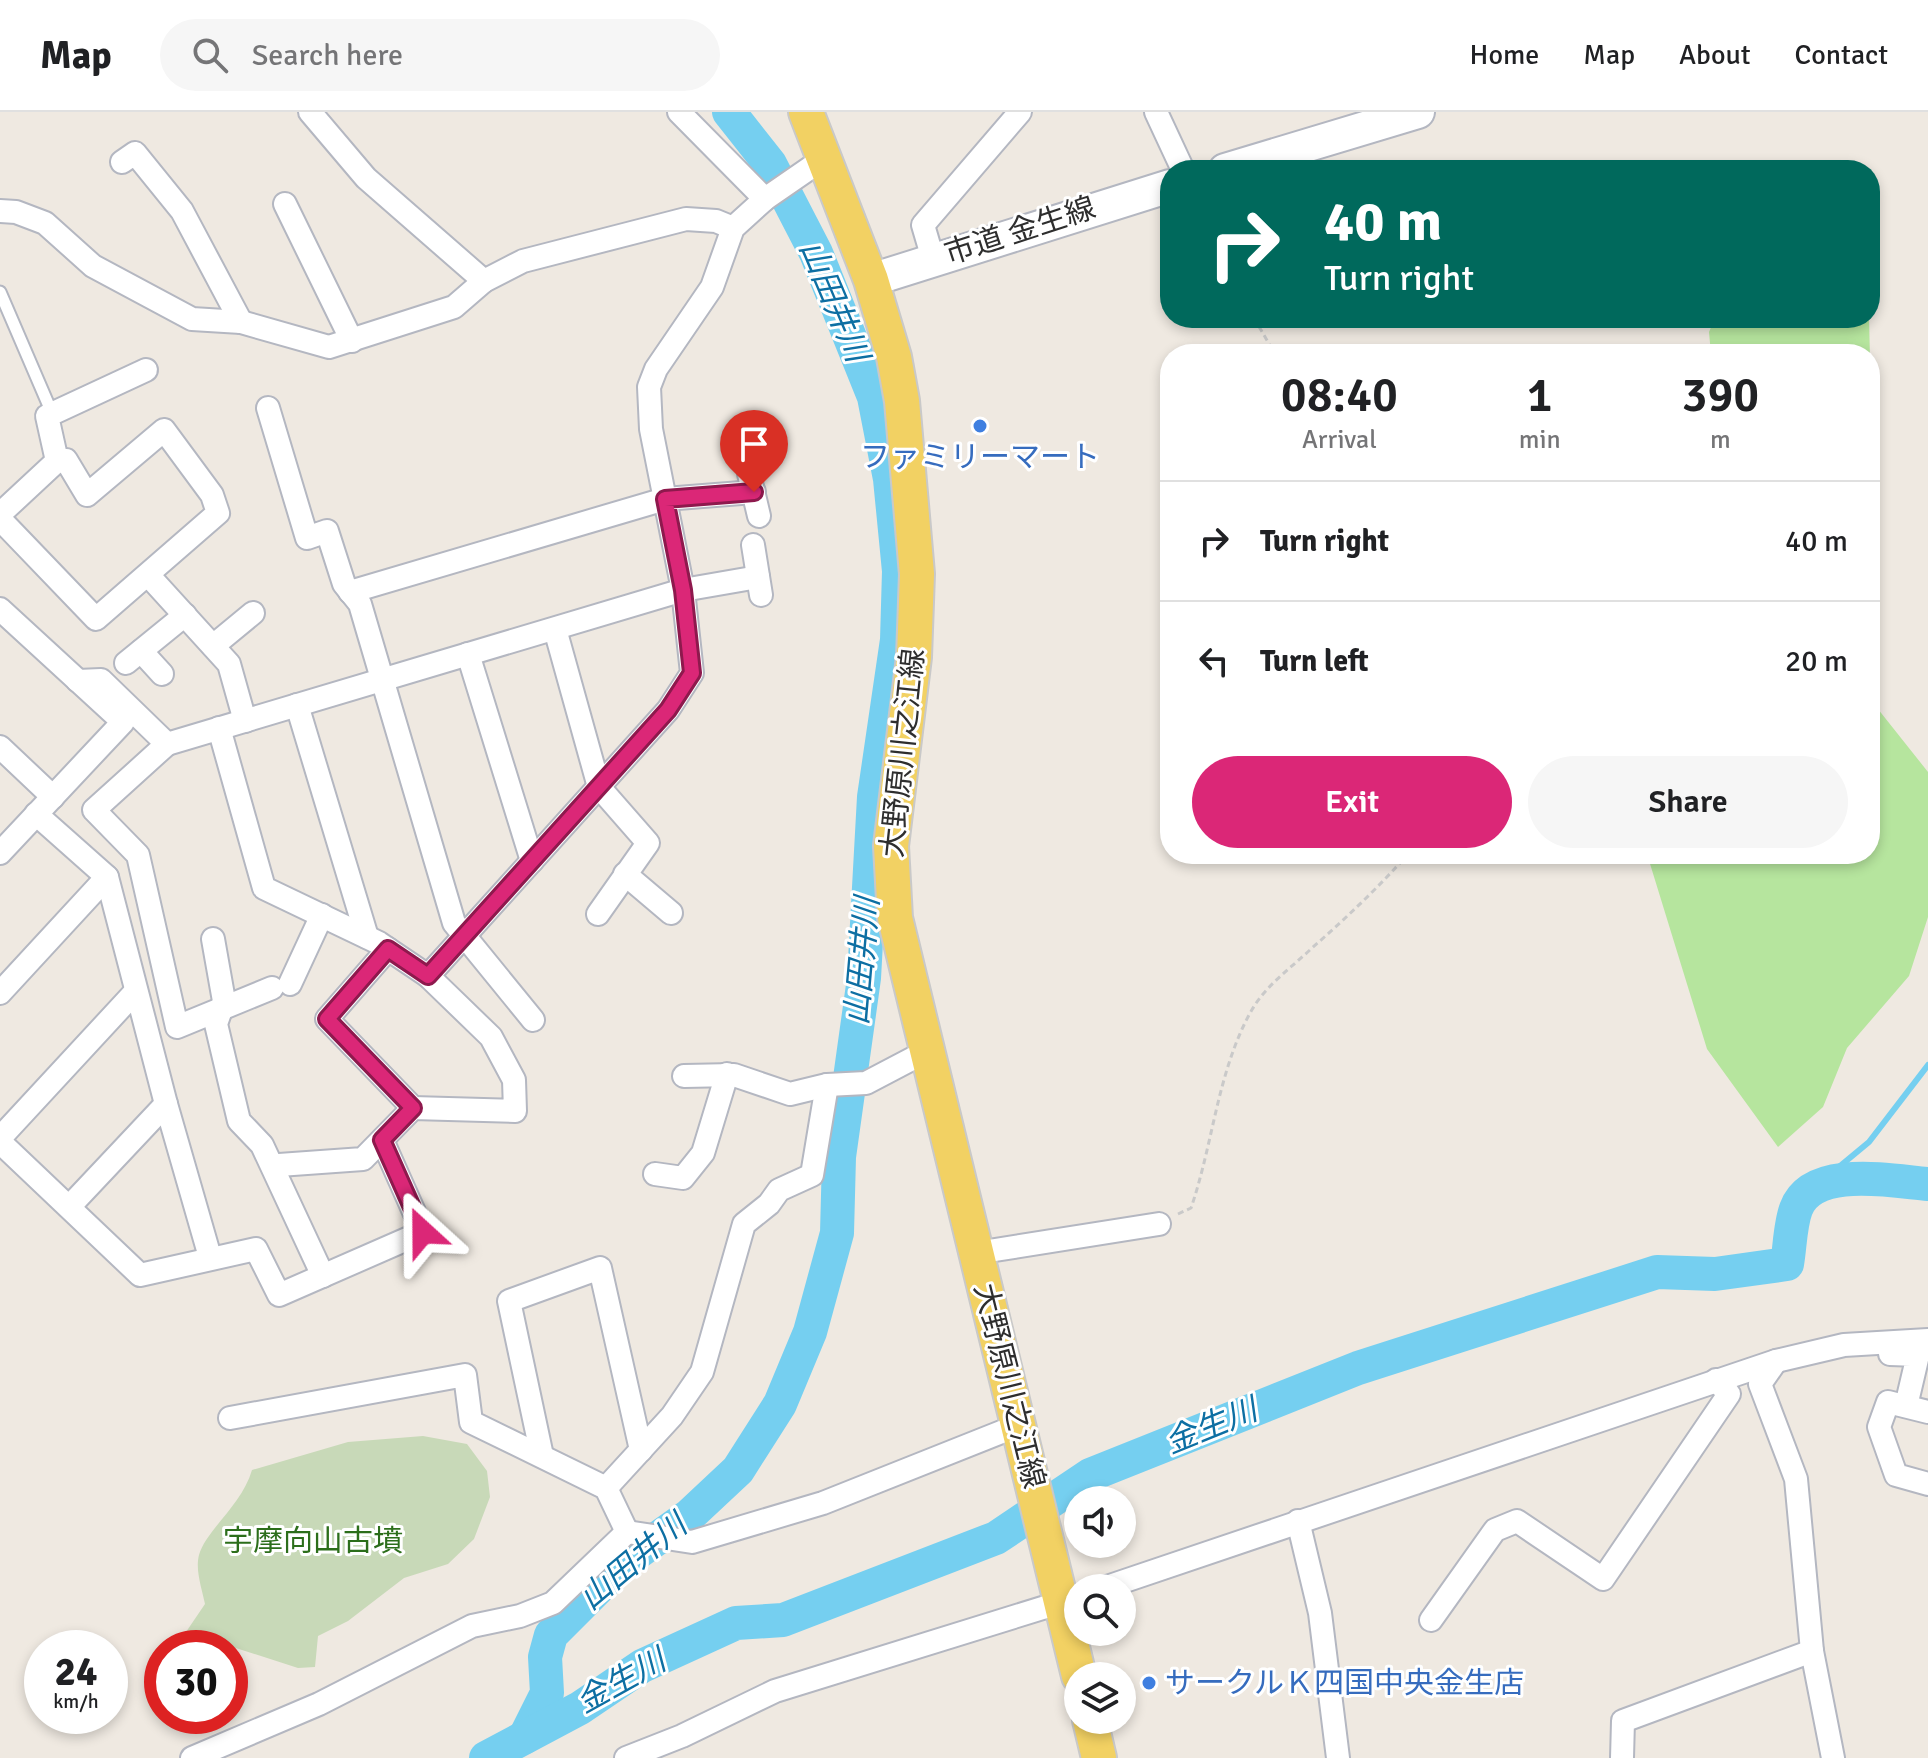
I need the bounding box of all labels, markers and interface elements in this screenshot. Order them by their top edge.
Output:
search box [160,19,720,91]
text: Map [40,32,112,79]
icon: search [188,33,232,77]
text: Search here [252,37,403,74]
text: Home [1470,38,1539,72]
text: Map [1583,38,1635,72]
text: About [1679,38,1751,72]
text: Contact [1795,38,1888,72]
text: 40 m [1324,187,1442,256]
street label: 市道 金生線 [940,189,1100,273]
icon: right [1192,192,1296,296]
water label: 山田井川 [791,234,878,370]
text: Turn right [1324,256,1474,301]
text: 08:40 [1281,366,1398,425]
text: 1 [1527,366,1553,425]
text: 390 [1681,366,1759,425]
pin [720,410,788,492]
marker: ファミリーマート [971,417,989,435]
icon: arrive [732,422,776,466]
text: Arrival [1302,424,1377,456]
text: min [1519,424,1561,456]
text: m [1710,424,1731,456]
place label: ファミリーマート [860,439,1100,476]
icon: right [1192,519,1236,563]
text: Turn right [1260,523,1389,560]
text: 40 m [1785,523,1848,560]
icon: left [1192,639,1236,683]
text: Turn left [1260,643,1369,680]
text: 20 m [1785,643,1848,680]
street label: 大野原川之江線 [874,647,932,859]
button: Exit [1192,756,1512,848]
button: Share [1528,756,1848,848]
water label: 山田井川 [837,893,887,1026]
position arrow [381,1190,465,1274]
street label: 大野原川之江線 [966,1280,1052,1492]
water label: 金生川 [1159,1389,1266,1462]
map controls [1064,1486,1136,1734]
button: sound [1064,1486,1136,1558]
water label: 山田井川 [571,1504,697,1618]
park label: 宇摩向山古墳 [223,1523,403,1560]
button: search [1064,1574,1136,1646]
speed limit sign: 30 [144,1630,248,1734]
water label: 金生川 [570,1639,675,1721]
text: 24 [54,1647,98,1697]
button: layers [1064,1662,1136,1734]
place label: サークルＫ四国中央金生店 [1165,1665,1524,1702]
marker: サークルＫ四国中央金生店 [1140,1674,1158,1692]
text: km/h [53,1689,99,1714]

